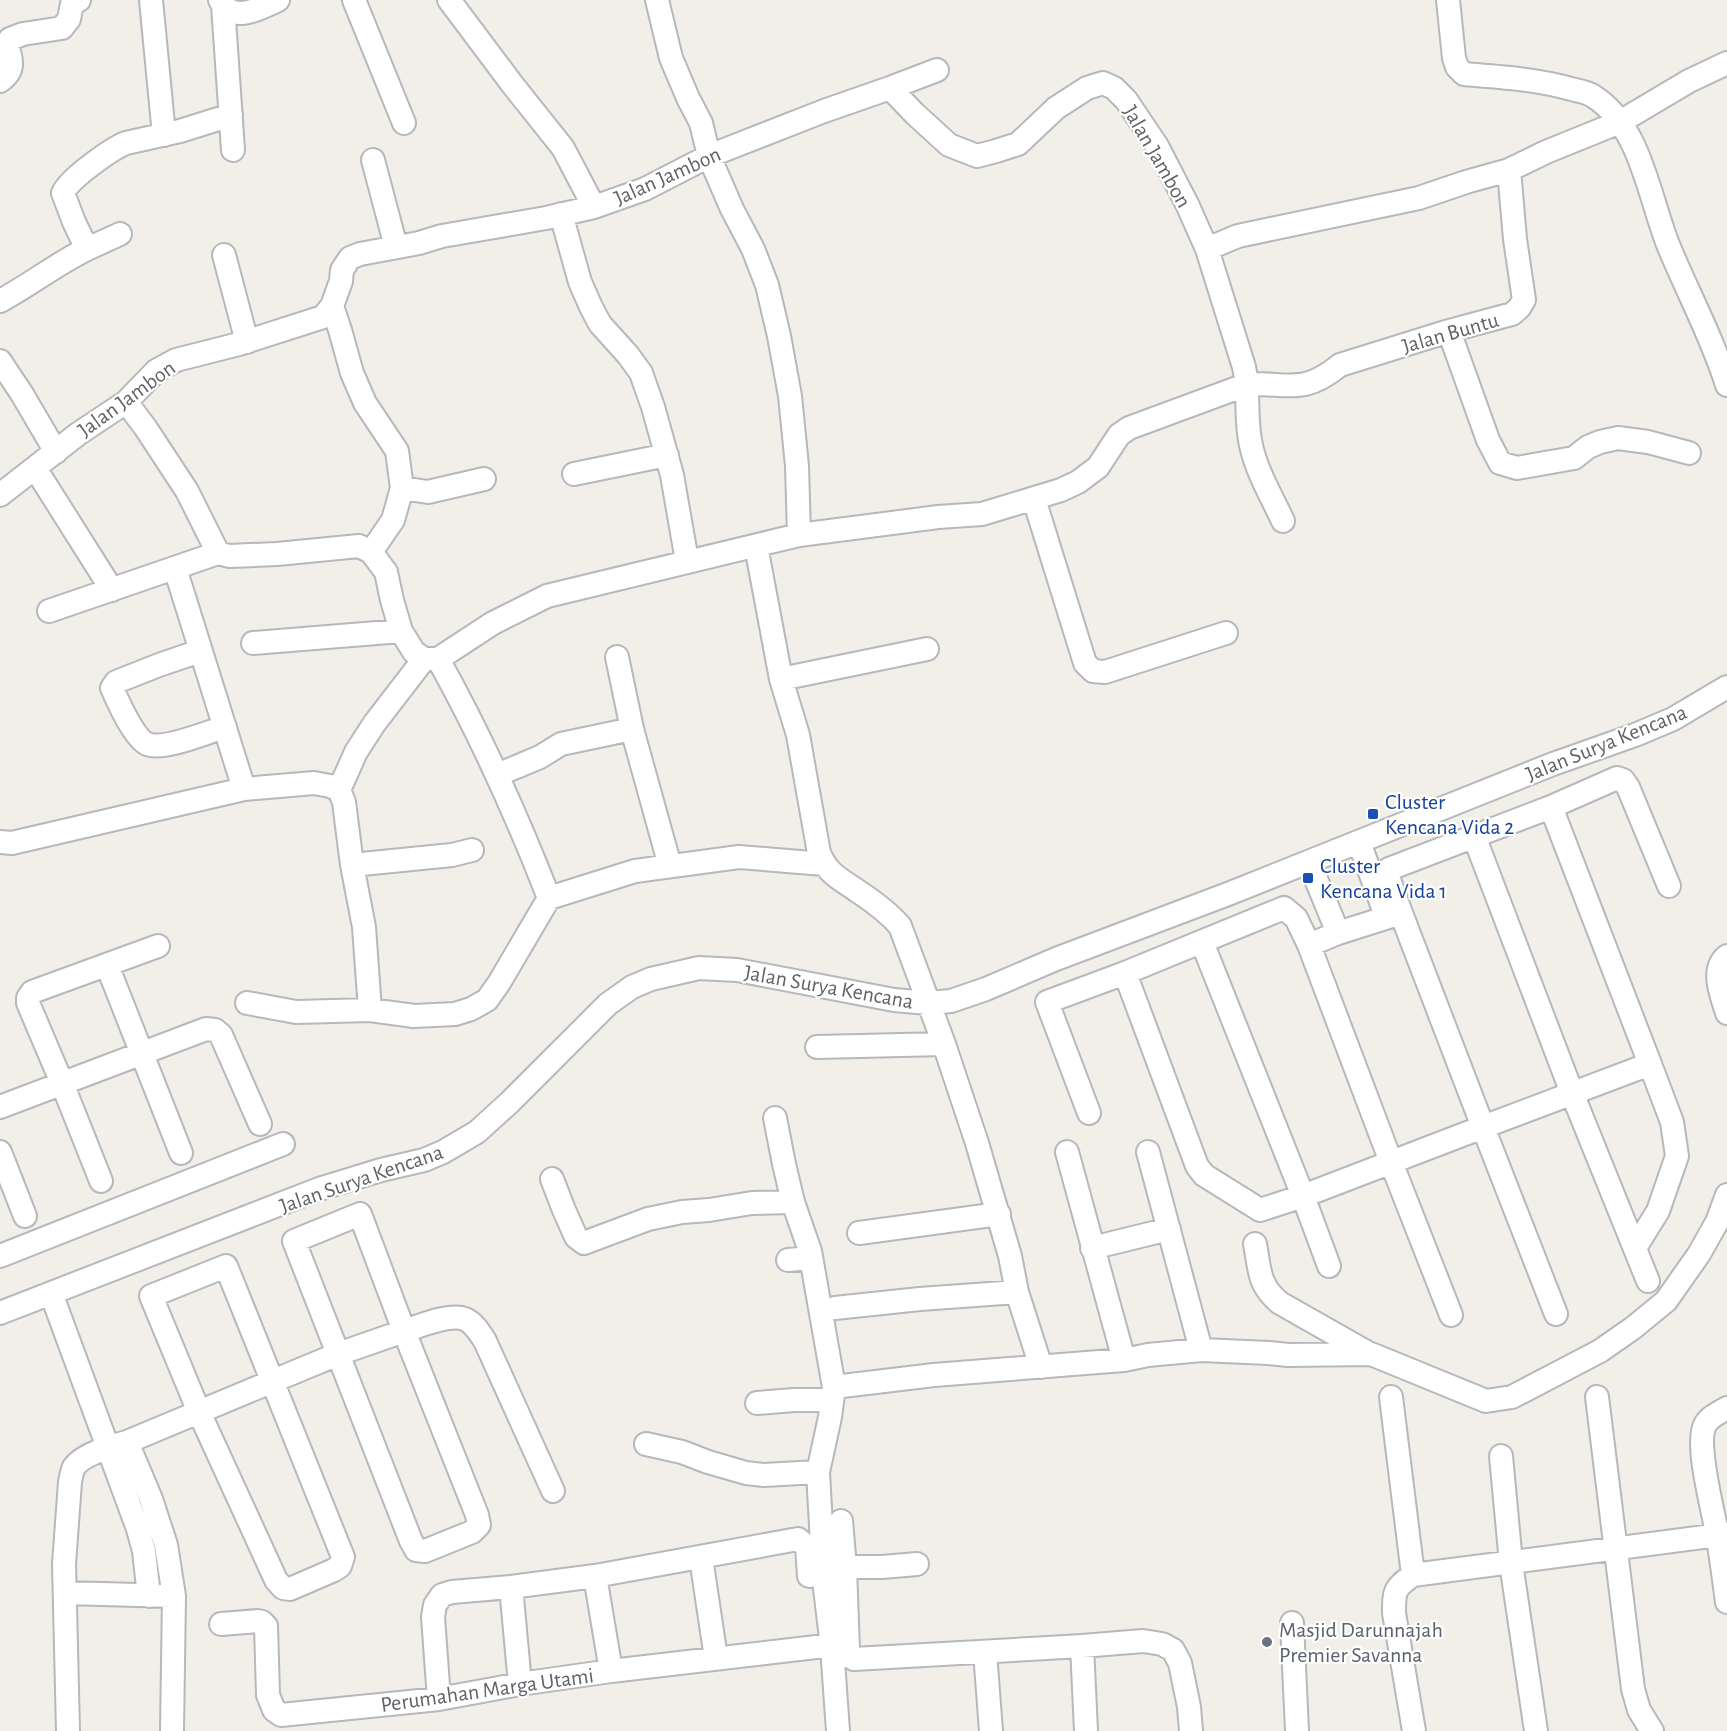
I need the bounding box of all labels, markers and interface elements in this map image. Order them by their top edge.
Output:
street label: Jalan Jambon [1119,102,1195,211]
street label: Jalan Jambon [611,143,724,209]
street label: Jalan Buntu [1400,309,1501,357]
street label: Jalan Jambon [74,356,179,441]
street label: Jalan Surya Kencana [1523,701,1690,785]
place label: Cluster Kencana Vida 2 [1385,791,1514,838]
marker: Cluster Kencana Vida 2 [1366,807,1380,821]
place label: Cluster Kencana Vida 1 [1320,855,1447,902]
marker: Cluster Kencana Vida 1 [1301,871,1315,885]
street label: Jalan Surya Kencana [743,961,915,1013]
street label: Jalan Surya Kencana [277,1141,446,1217]
place label: Masjid Darunnajah Premier Savanna [1279,1619,1443,1666]
marker: Masjid Darunnajah Premier Savanna [1260,1635,1274,1649]
street label: Perumahan Marga Utami [379,1664,595,1716]

